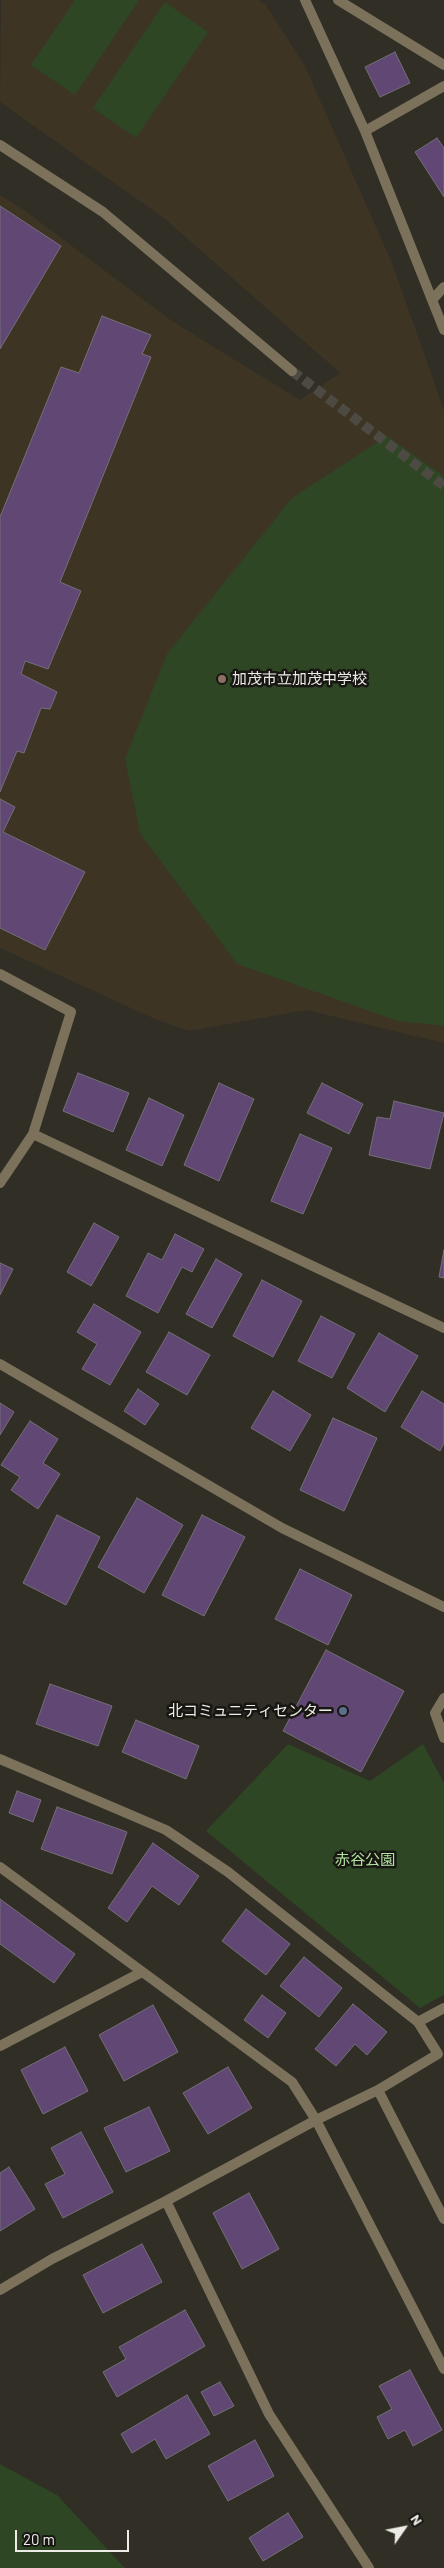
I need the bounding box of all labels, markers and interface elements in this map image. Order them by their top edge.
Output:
place label: 加茂市立加茂中学校 [232,670,367,688]
marker: 加茂市立加茂中学校 [216,673,228,685]
place label: 北コミュニティセンター [168,1702,333,1720]
marker: 北コミュニティセンター [337,1705,349,1717]
park label: 赤谷公園 [335,1851,395,1869]
north arrow [379,2503,429,2553]
text: N [407,2511,427,2528]
scale bar [18,2520,131,2552]
text: 20 m [23,2530,55,2548]

